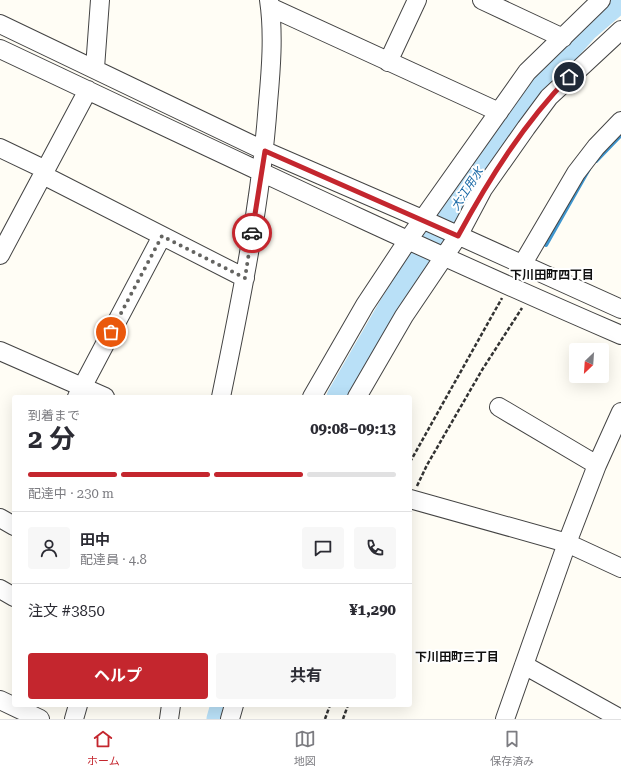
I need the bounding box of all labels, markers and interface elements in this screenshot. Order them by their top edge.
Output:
pin [552,60,586,94]
icon: home [558,66,580,88]
water label: 大江用水 [448,163,487,213]
courier [232,213,272,253]
icon: car [241,222,263,244]
district label: 下川田町四丁目 [510,268,594,282]
pin [94,315,128,349]
icon: bag [100,321,122,343]
north arrow [569,343,609,383]
map controls [569,343,609,383]
text: 到着まで [28,408,80,423]
text: 09:08–09:13 [310,420,396,438]
text: 2 分 [28,424,75,454]
text: 配達中 · 230 m [28,486,114,501]
button: person [28,527,70,569]
button: chat [302,527,344,569]
button: phone [354,527,396,569]
text: 田中 [80,531,110,549]
text: 配達員 · 4.8 [80,552,147,567]
text: ¥1,290 [349,601,396,619]
text: 注文 #3850 [28,602,105,620]
district label: 下川田町三丁目 [415,650,499,664]
button: ヘルプ [28,653,208,699]
button: 共有 [216,653,396,699]
tab: ホーム [87,728,120,768]
tab: 地図 [294,728,316,768]
tab: 保存済み [490,728,534,768]

